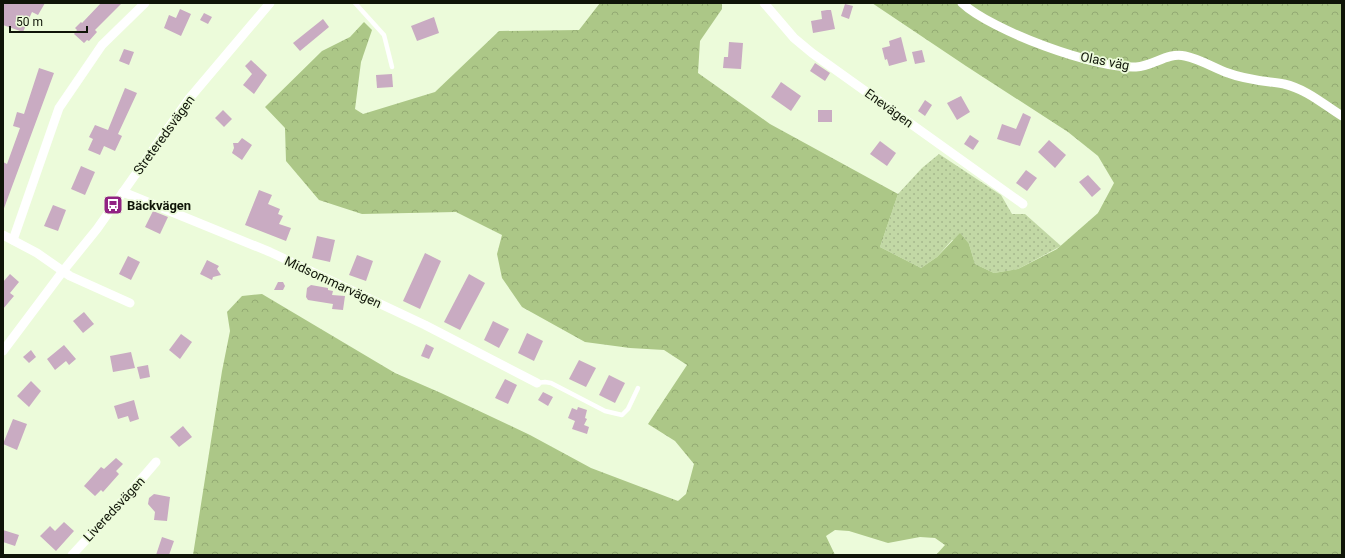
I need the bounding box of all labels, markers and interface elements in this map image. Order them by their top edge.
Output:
scale bar [10,8,87,34]
text: 50 m [16,15,43,29]
street label: Olas väg [1079,49,1131,73]
street label: Enevägen [862,85,916,131]
street label: Streteredsvägen [130,92,198,178]
bus stop icon: Bäckvägen [102,194,124,216]
place label: Bäckvägen [127,198,191,213]
street label: Midsommarvägen [282,253,384,311]
street label: Liveredsvägen [80,473,148,545]

